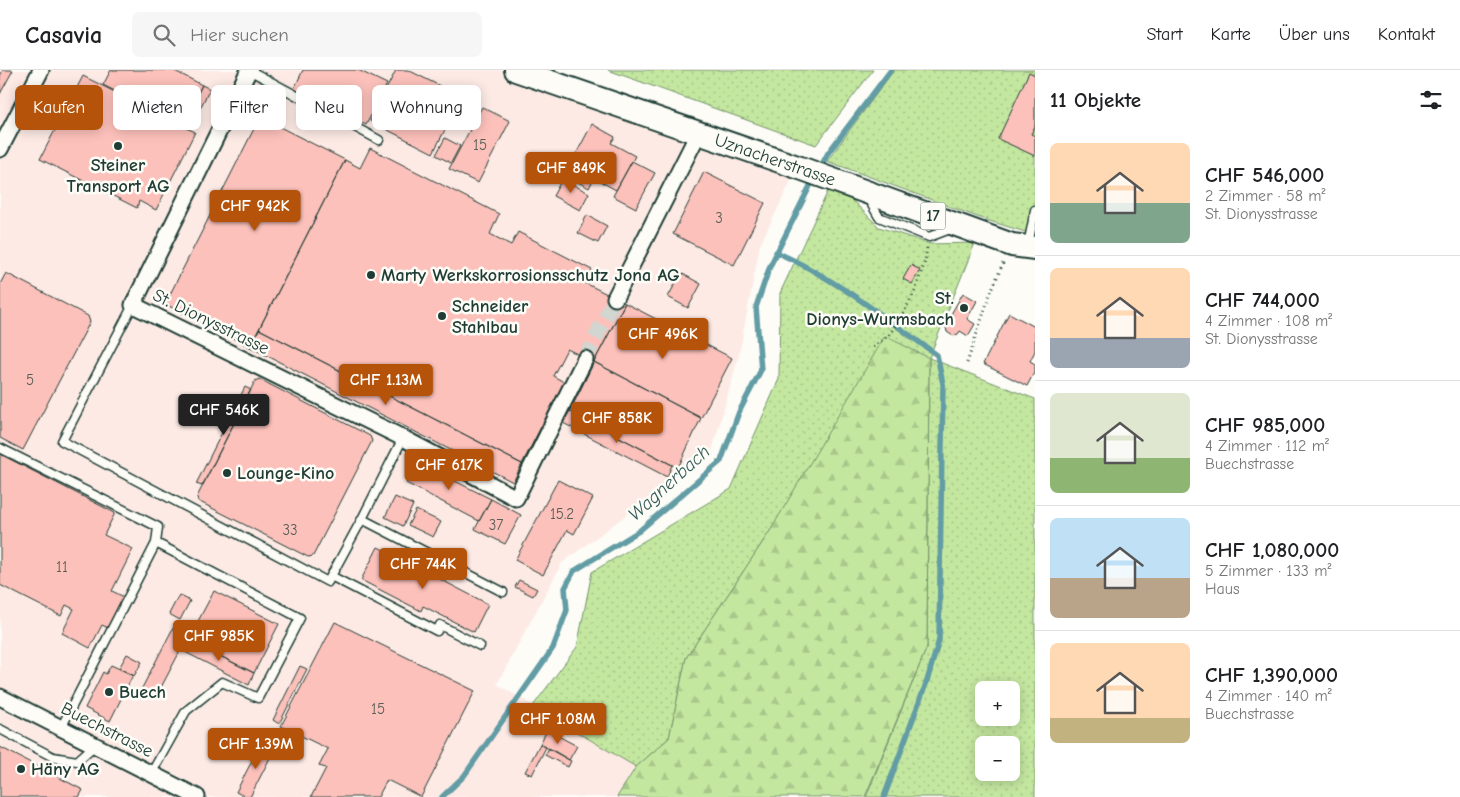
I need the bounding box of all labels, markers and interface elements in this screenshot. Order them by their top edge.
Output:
search box [132,12,482,57]
text: Casavia [25,21,102,49]
icon: search [150,21,178,49]
text: Hier suchen [190,24,289,46]
text: Start [1146,24,1183,45]
text: Karte [1211,24,1251,45]
text: Über uns [1279,24,1350,45]
text: Kontakt [1378,24,1435,45]
chip: Kaufen [15,85,103,130]
chip: Mieten [113,85,201,130]
chip: Filter [211,85,286,130]
chip: Neu [296,85,362,130]
chip: Wohnung [372,85,481,130]
icon: filters [1417,86,1445,114]
text: 11 Objekte [1050,88,1141,112]
street label: Uznacherstrasse [712,129,838,191]
house number: 15 [473,136,487,154]
marker: Steiner Transport AG [112,140,124,152]
pin: CHF 849K [519,152,623,194]
place label: Steiner Transport AG [66,155,170,197]
text: CHF 849K [536,159,606,177]
icon: home [1090,163,1150,223]
text: CHF 546,000 [1205,163,1324,187]
text: 2 Zimmer · 58 m² [1205,187,1325,205]
pin: CHF 942K [203,190,307,232]
text: CHF 942K [221,197,289,215]
road number: 17 [920,202,946,230]
text: St. Dionysstrasse [1205,205,1318,223]
house number: 3 [715,209,723,227]
place label: Marty Werkskorrosionsschutz Jona AG [381,265,680,286]
marker: Marty Werkskorrosionsschutz Jona AG [365,269,377,281]
street label: St. Dionysstrasse [149,285,273,359]
place label: St. Dionys-Wurmsbach [806,288,954,330]
icon: home [1090,288,1150,348]
text: CHF 744,000 [1205,288,1320,312]
place label: Schneider Stahlbau [452,296,529,338]
marker: St. Dionys-Wurmsbach [958,302,970,314]
marker: Schneider Stahlbau [436,310,448,322]
text: 4 Zimmer · 108 m² [1205,312,1332,330]
pin: CHF 496K [611,318,715,360]
text: CHF 496K [628,325,698,343]
text: St. Dionysstrasse [1205,330,1318,348]
pin: CHF 1.13M [329,364,443,406]
house number: 5 [26,371,34,389]
text: CHF 1.13M [350,371,422,389]
pin: CHF 546K [172,394,276,436]
text: CHF 546K [189,401,259,419]
pin: CHF 858K [565,402,669,444]
text: CHF 858K [582,409,652,427]
icon: home [1090,413,1150,473]
text: CHF 985,000 [1205,413,1325,437]
text: 4 Zimmer · 112 m² [1205,437,1329,455]
water label: Wagnerbach [624,441,714,525]
pin: CHF 617K [397,448,501,491]
text: Buechstrasse [1205,455,1294,473]
text: CHF 617K [416,456,482,474]
place label: Lounge-Kino [237,463,334,484]
marker: Lounge-Kino [221,467,233,479]
house number: 15.2 [550,505,574,523]
house number: 37 [489,516,503,534]
house number: 33 [282,521,298,539]
icon: home [1090,538,1150,598]
text: CHF 1,080,000 [1205,538,1339,562]
pin: CHF 744K [371,548,475,590]
text: CHF 744K [390,555,456,573]
house number: 11 [56,558,68,576]
text: 5 Zimmer · 133 m² [1205,562,1331,580]
text: Haus [1205,580,1240,598]
pin: CHF 985K [167,620,271,662]
text: CHF 985K [184,627,254,645]
icon: home [1090,663,1150,723]
text: CHF 1,390,000 [1205,663,1338,687]
map controls [975,681,1020,781]
button: + [975,681,1020,726]
place label: Buech [119,682,166,703]
marker: Buech [103,686,115,698]
text: 4 Zimmer · 140 m² [1205,687,1332,705]
street label: Buechstrasse [58,698,156,762]
house number: 15 [371,700,385,718]
pin: CHF 1.08M [501,702,615,745]
text: Buechstrasse [1205,705,1294,723]
text: CHF 1.08M [520,710,596,728]
pin: CHF 1.39M [199,728,313,770]
text: CHF 1.39M [219,735,293,753]
button: − [975,736,1020,781]
place label: Häny AG [31,759,100,780]
marker: Häny AG [15,763,27,775]

